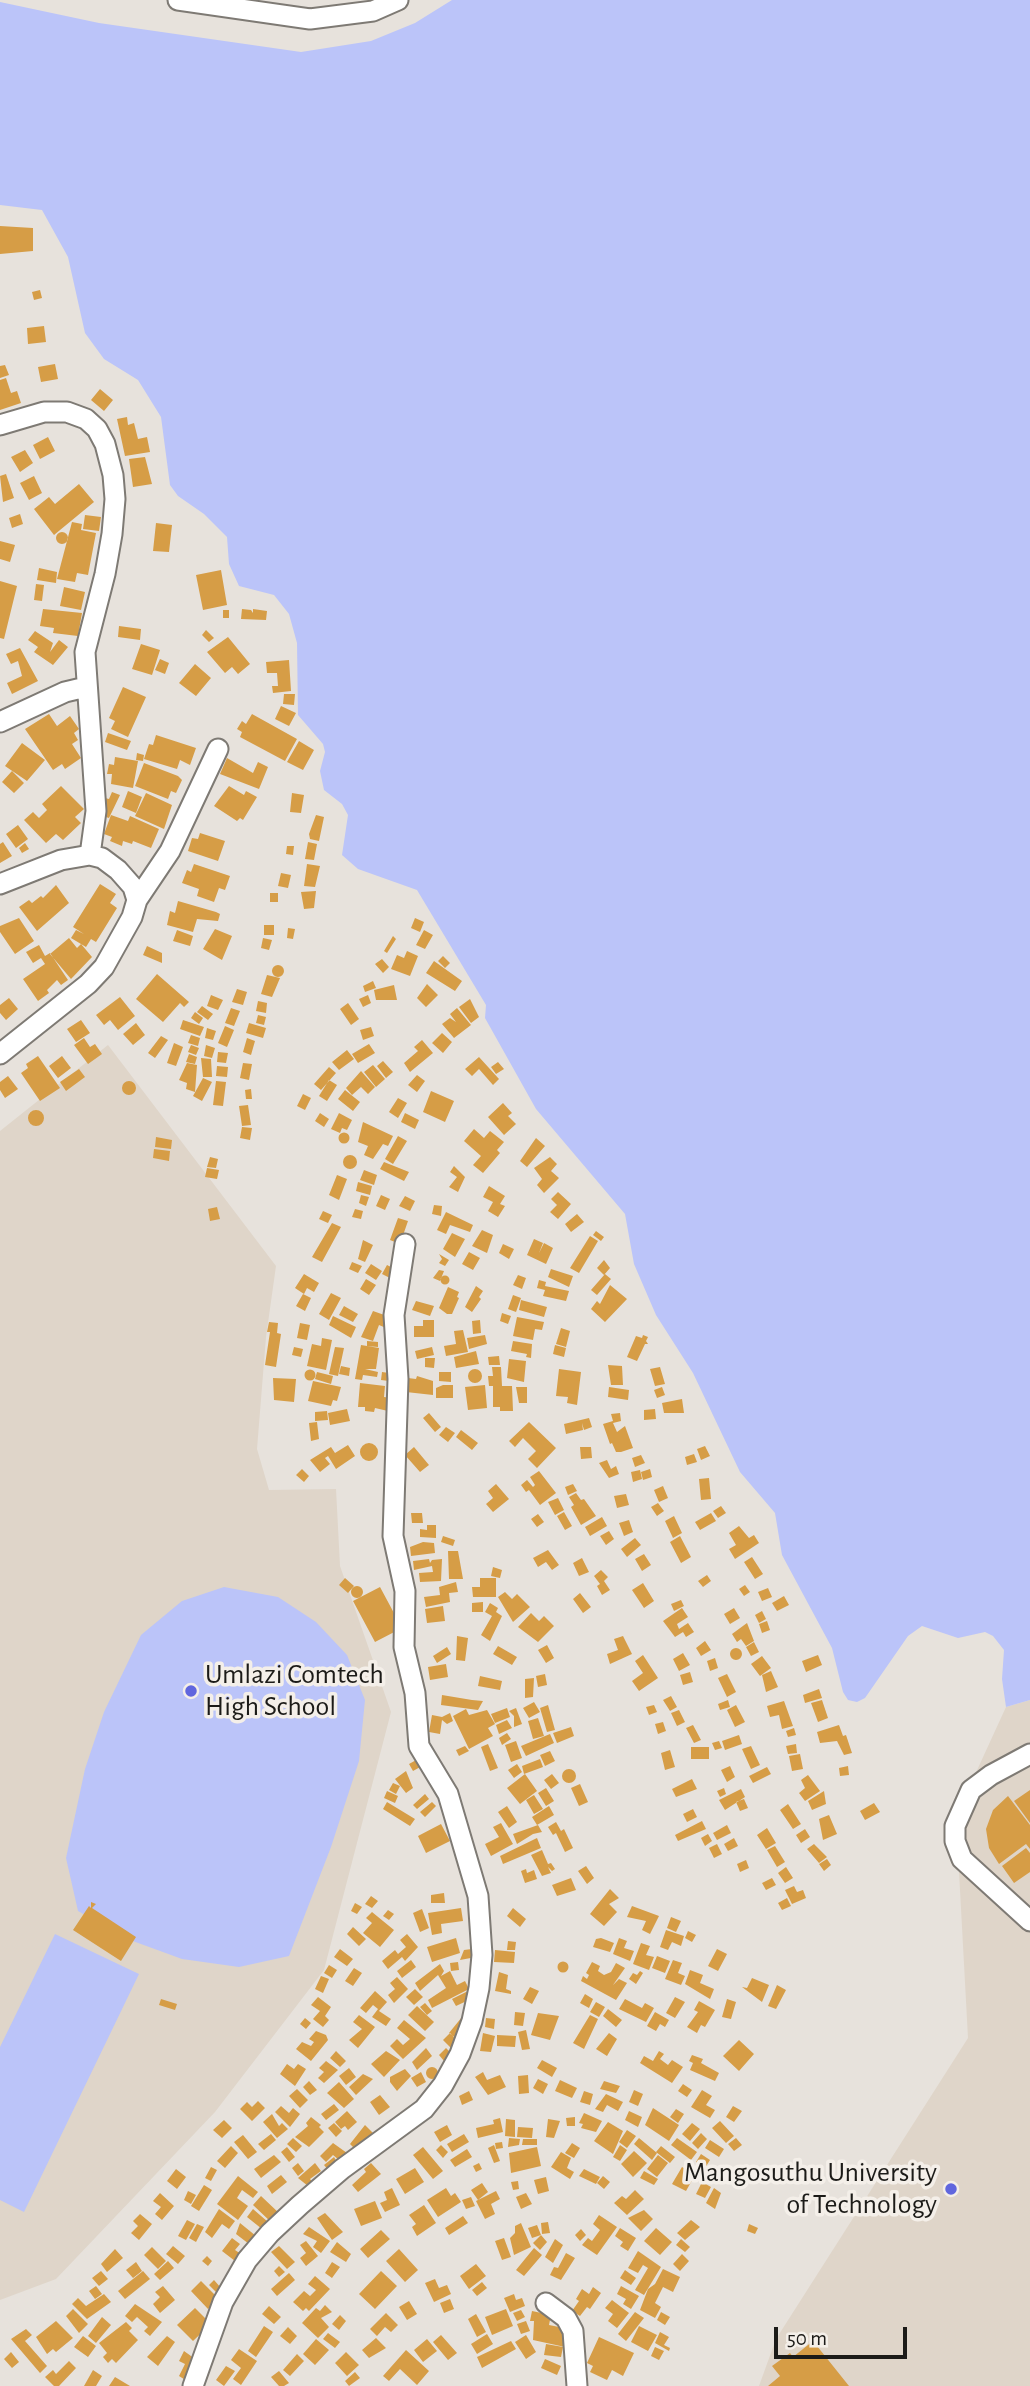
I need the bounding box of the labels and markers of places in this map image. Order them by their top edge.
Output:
place label: Umlazi Comtech High School [205,1658,384,1724]
marker: Umlazi Comtech High School [183,1683,199,1699]
place label: Mangosuthu University of Technology [684,2156,937,2222]
marker: Mangosuthu University of Technology [943,2181,959,2197]

